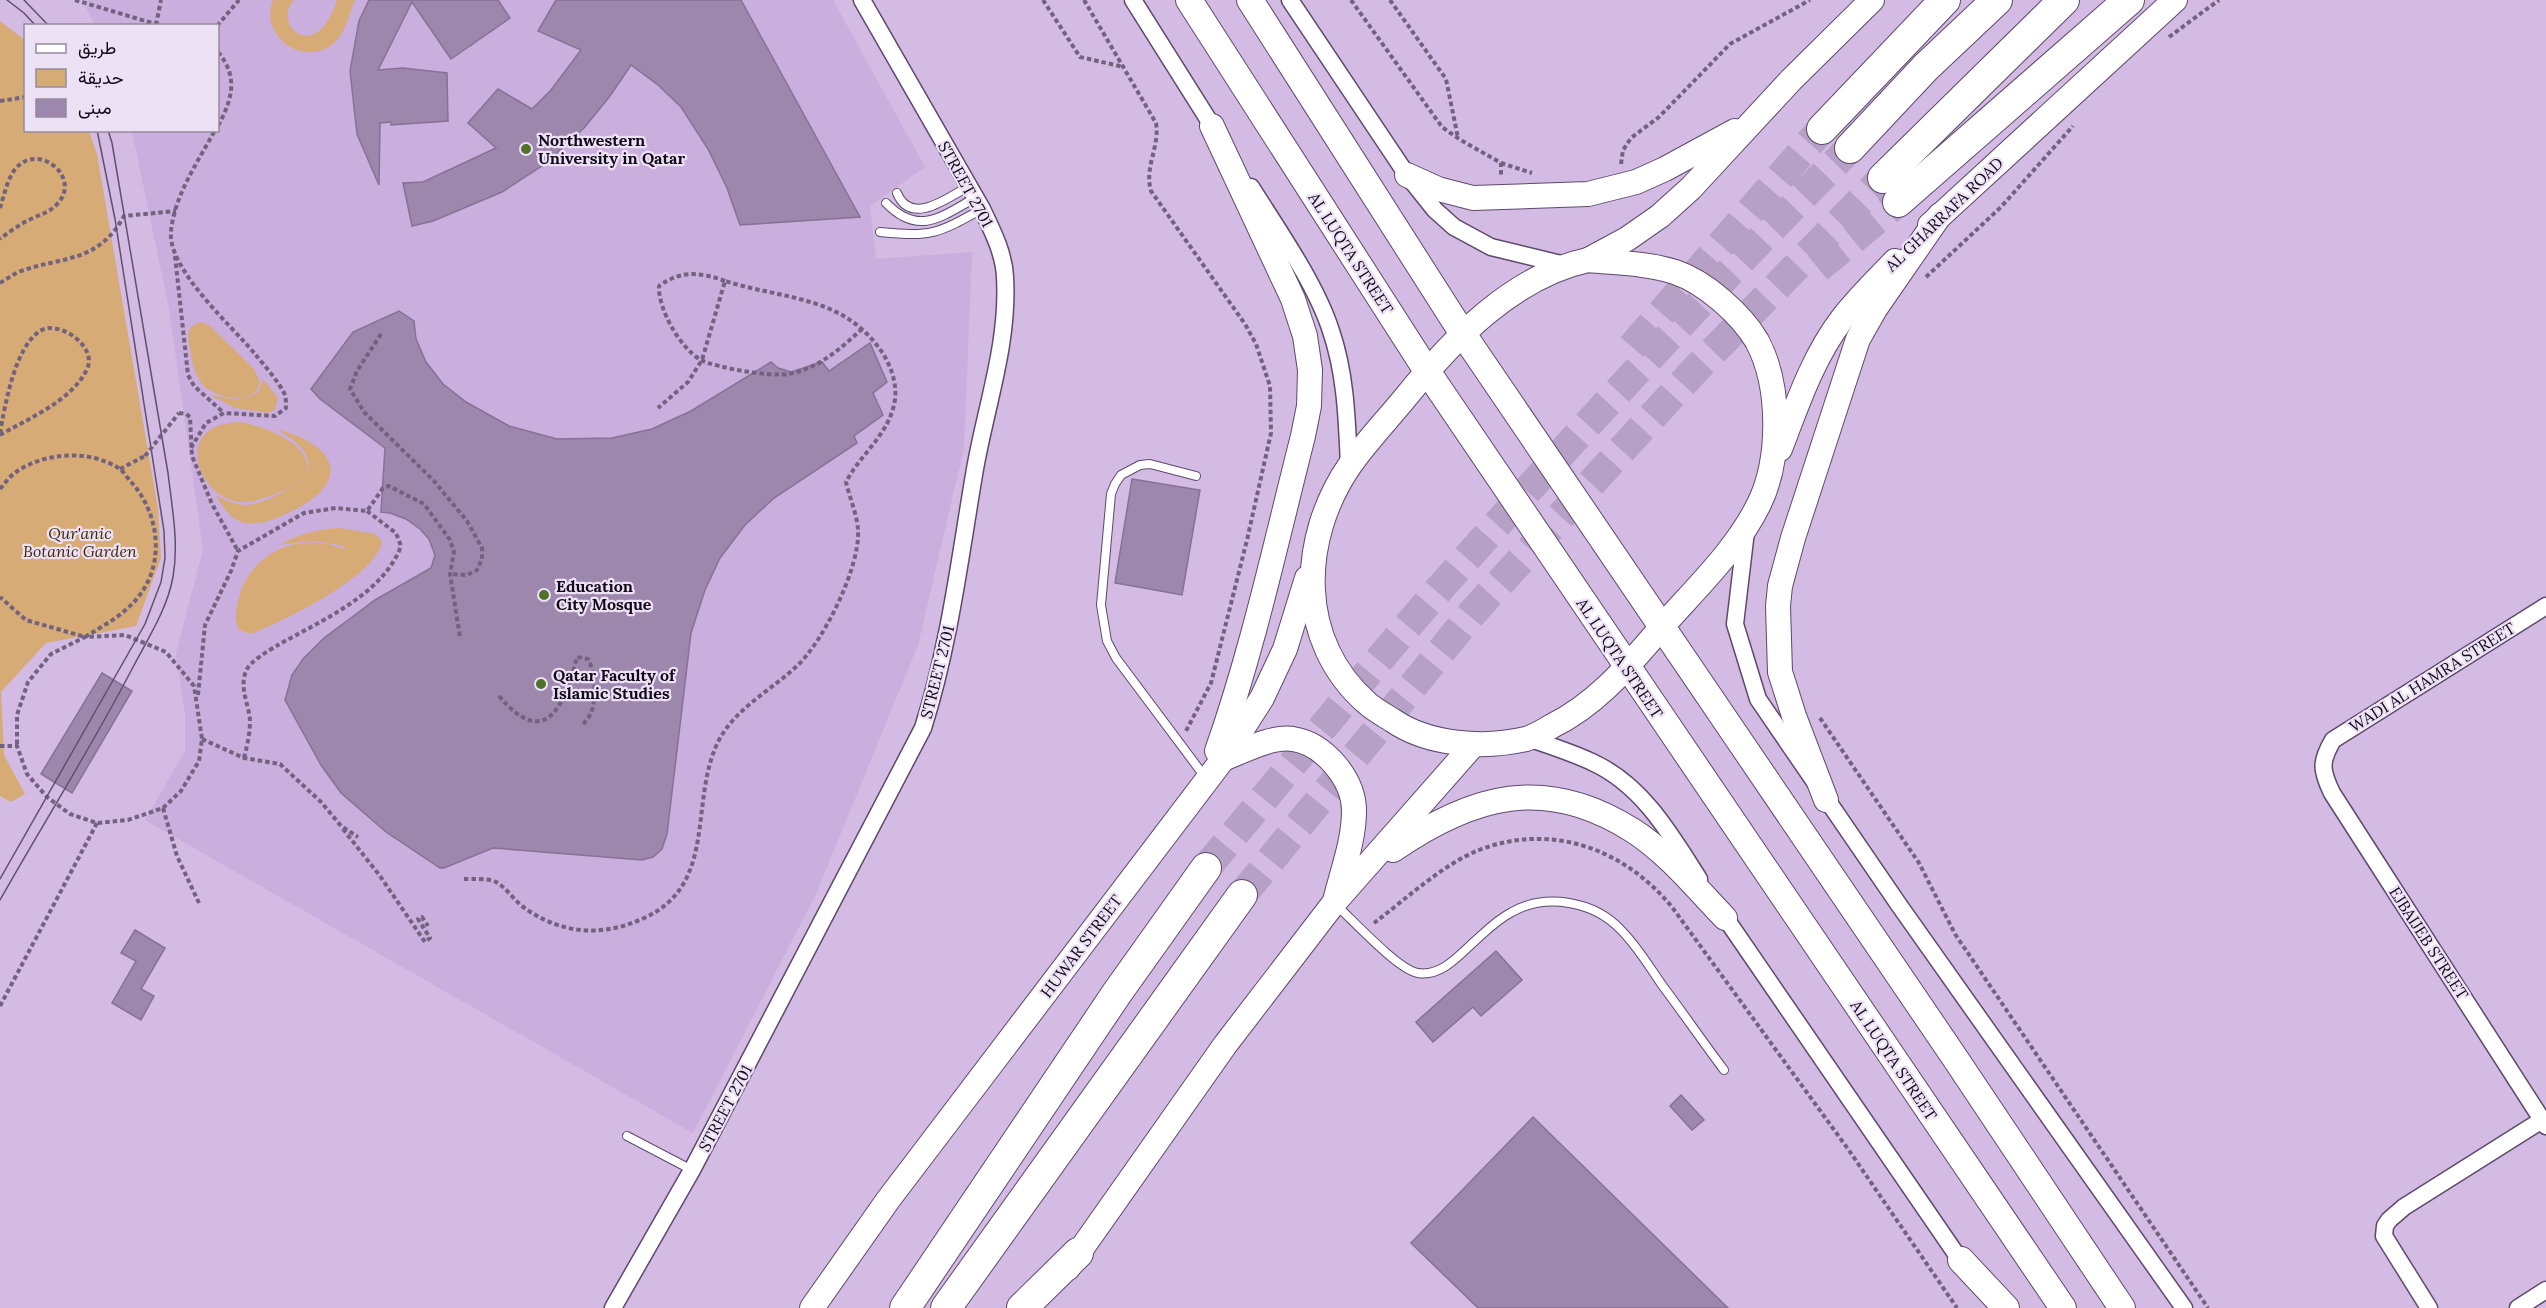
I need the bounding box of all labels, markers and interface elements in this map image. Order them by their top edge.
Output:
legend [24,24,219,132]
text: طريق [78,36,116,59]
text: حديقة [78,66,124,89]
text: مبنى [78,96,112,119]
place label: Northwestern University in Qatar [538,130,685,168]
street label: STREET 2701 [934,137,998,231]
marker: Northwestern University in Qatar [519,142,533,156]
street label: AL GHARRAFA ROAD [1880,153,2007,276]
street label: AL LUQTA STREET [1304,188,1398,317]
park label: Qur'anic Botanic Garden [23,523,137,561]
place label: Education City Mosque [556,576,652,614]
marker: Education City Mosque [537,588,551,602]
street label: AL LUQTA STREET [1572,593,1668,722]
street label: WADI AL HAMRA STREET [2345,618,2519,736]
street label: STREET 2701 [916,623,958,721]
place label: Qatar Faculty of Islamic Studies [553,665,676,703]
marker: Qatar Faculty of Islamic Studies [534,677,548,691]
street label: EJBAIJEB STREET [2385,883,2473,1003]
street label: HUWAR STREET [1036,891,1126,1001]
street label: AL LUQTA STREET [1846,995,1942,1124]
street label: STREET 2701 [694,1061,756,1155]

